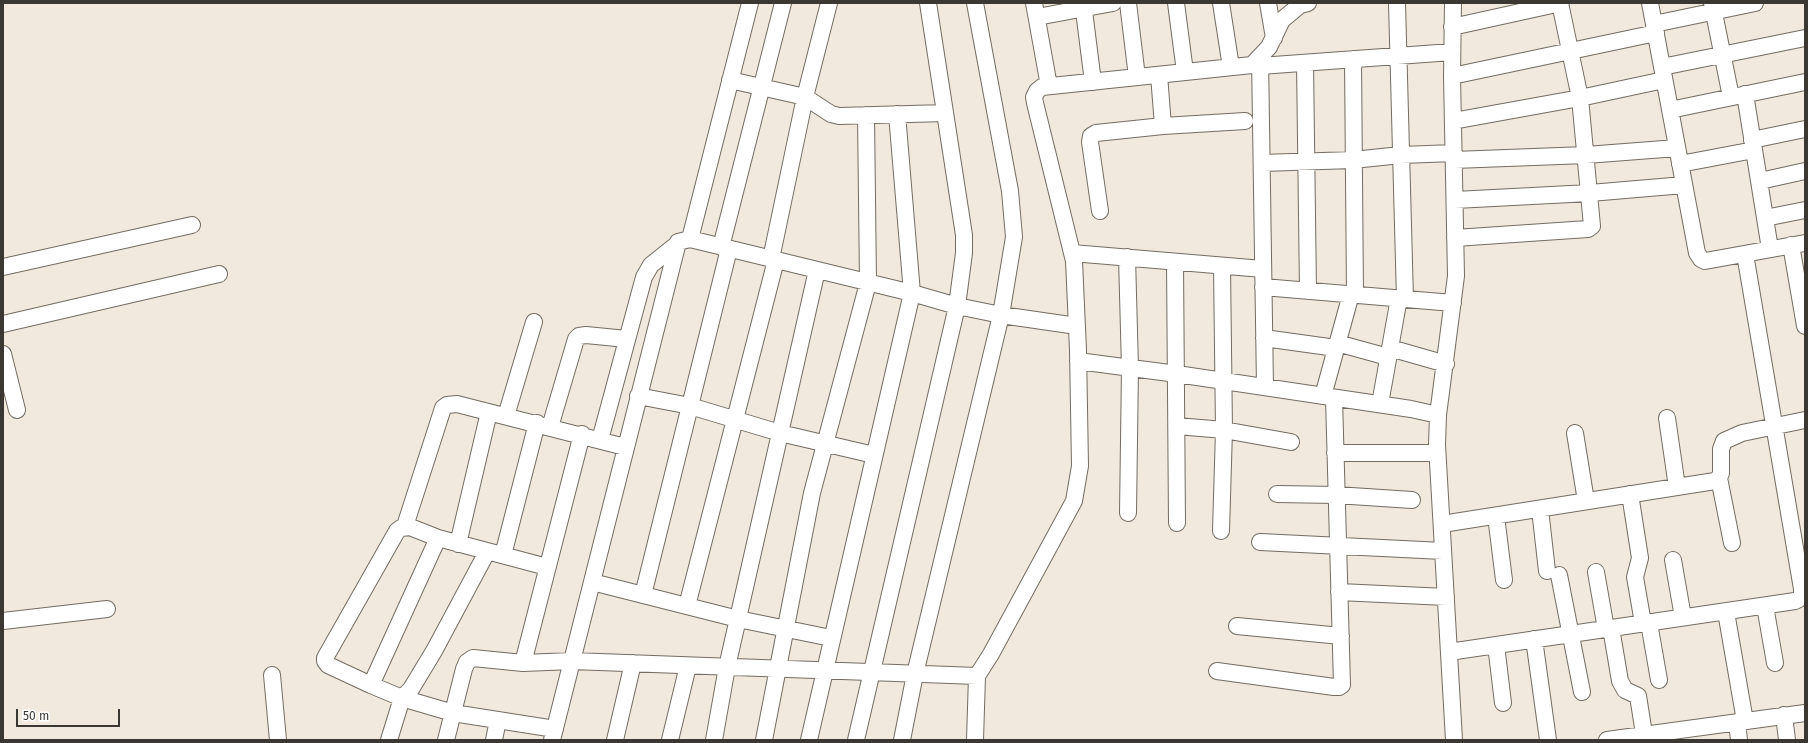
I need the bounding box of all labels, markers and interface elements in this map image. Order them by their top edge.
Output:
scale bar [18,701,122,727]
text: 50 m [23,709,49,723]

